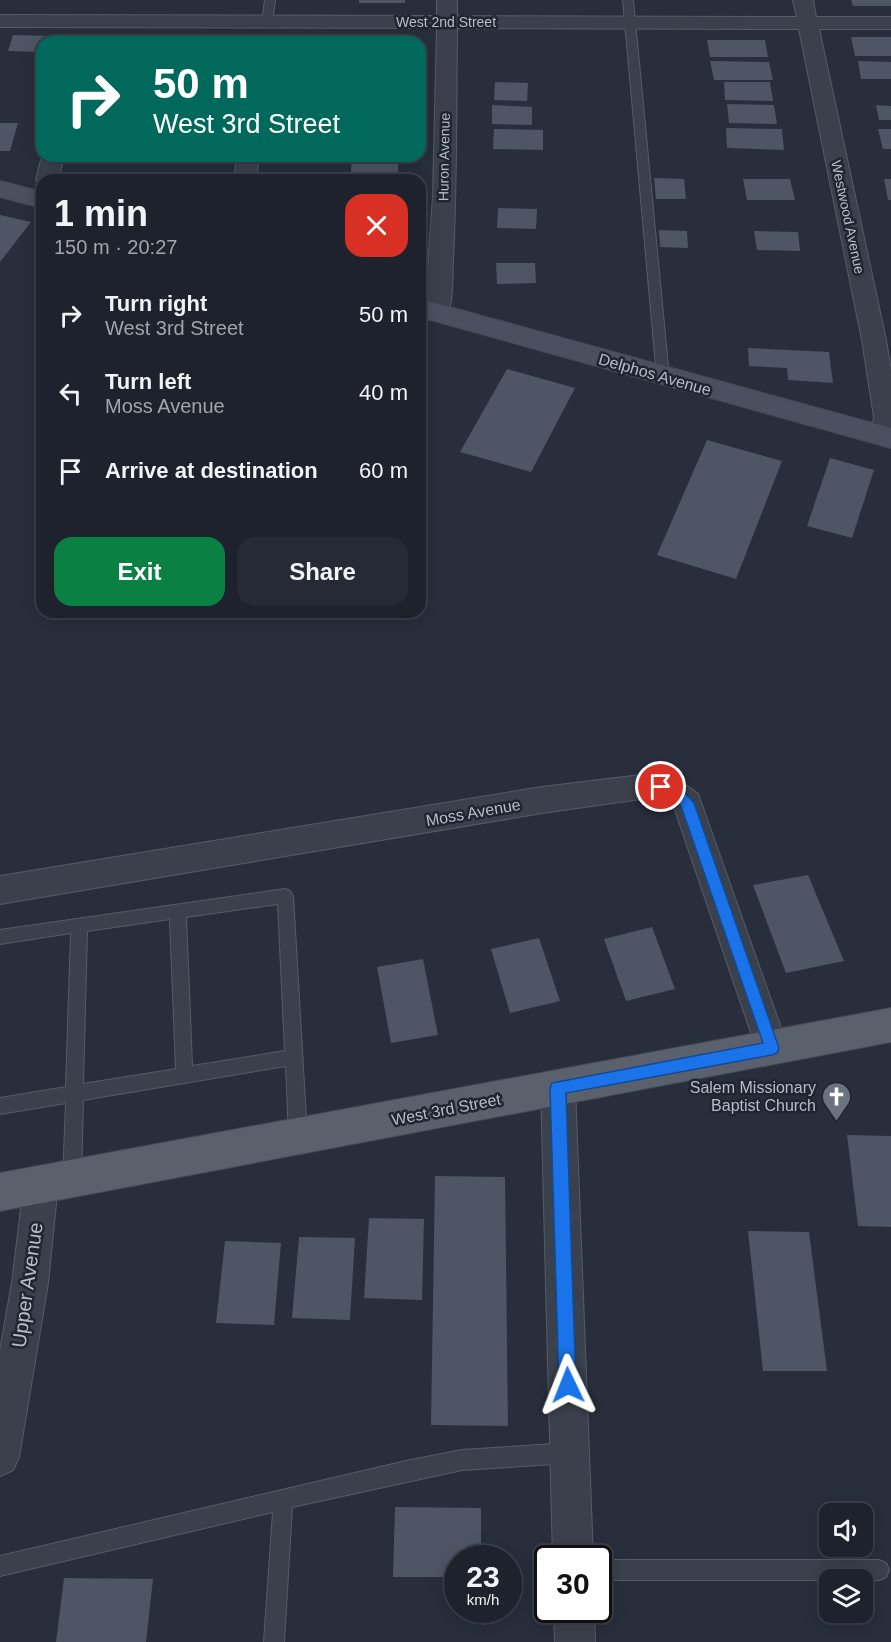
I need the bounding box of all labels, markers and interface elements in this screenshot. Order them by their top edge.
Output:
street label: West 2nd Street [396,14,496,30]
icon: right [54,60,132,138]
text: 50 m [153,60,249,107]
text: West 3rd Street [153,109,340,139]
street label: Huron Avenue [435,112,453,201]
street label: Westwood Avenue [828,159,868,275]
text: 1 min [54,193,148,234]
button: close [345,194,408,257]
text: 150 m · 20:27 [54,236,177,258]
text: Turn right [105,291,207,316]
icon: right [54,299,87,332]
text: 50 m [359,302,408,327]
text: West 3rd Street [105,317,244,339]
street label: Delphos Avenue [597,350,713,399]
text: Turn left [105,369,191,394]
icon: left [54,377,87,410]
text: 40 m [359,380,408,405]
text: Moss Avenue [105,395,225,417]
icon: arrive [54,455,87,488]
text: Arrive at destination [105,458,318,483]
text: 60 m [359,458,408,483]
button: Exit [54,537,225,606]
button: Share [237,537,408,606]
pin [635,761,686,812]
icon: arrive [644,770,677,803]
street label: Moss Avenue [424,796,522,829]
place label: Salem Missionary Baptist Church [690,1079,816,1114]
church icon: Salem Missionary Baptist Church [821,1080,853,1122]
street label: West 3rd Street [390,1090,503,1128]
street label: Upper Avenue [7,1221,47,1349]
position arrow [536,1353,600,1417]
map controls [819,1503,873,1623]
button: sound [819,1503,873,1557]
speed limit sign: 30 [534,1545,612,1623]
text: 23 [466,1560,500,1593]
button: layers [819,1569,873,1623]
text: km/h [467,1591,499,1608]

